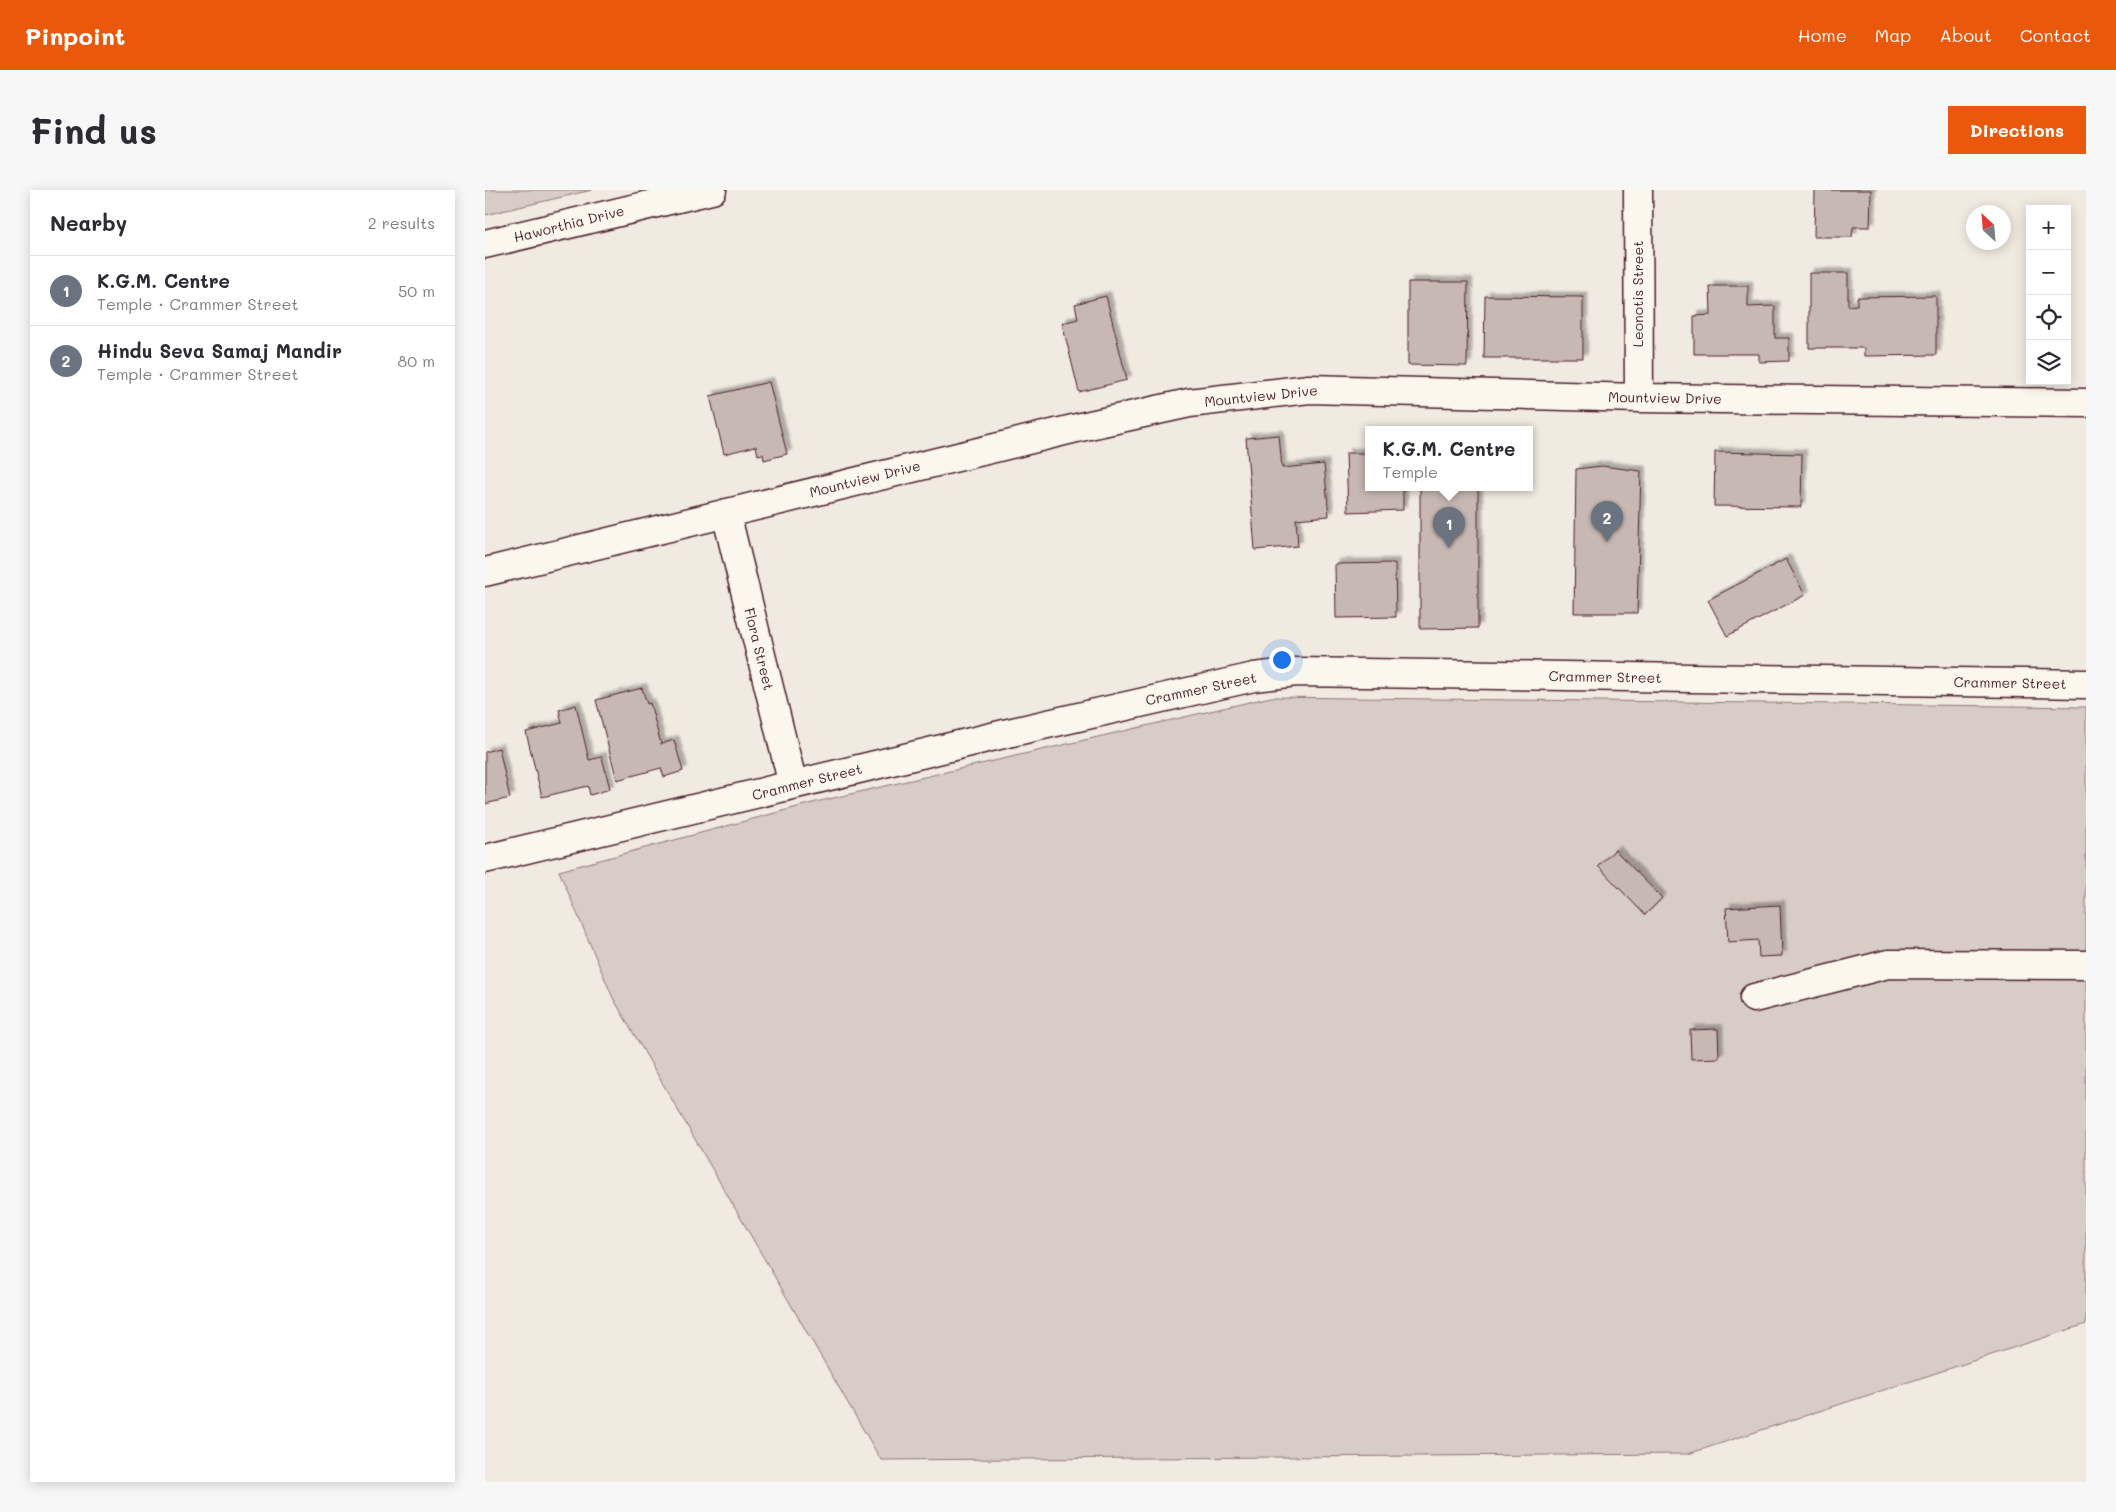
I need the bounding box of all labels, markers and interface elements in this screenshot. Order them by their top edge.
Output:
text: Pinpoint [25,20,126,51]
text: Home [1798,23,1847,47]
text: Map [1875,23,1911,47]
text: About [1939,23,1992,47]
text: Contact [2020,23,2091,47]
button: Directions [1948,106,2086,154]
text: Find us [30,107,157,153]
street label: Haworthia Drive [512,201,626,246]
north arrow [1966,205,2011,250]
map controls [2026,205,2071,385]
button: + [2026,205,2071,250]
text: Nearby [50,209,127,236]
text: 2 results [368,212,435,233]
street label: Leonotis Street [1628,241,1647,347]
button: − [2026,250,2071,295]
text: K.G.M. Centre [97,268,230,293]
text: 1 [62,280,70,301]
text: 50 m [398,280,435,301]
text: Temple · Crammer Street [97,293,299,314]
button: locate [2026,295,2071,340]
text: Hindu Seva Samaj Mandir [97,338,342,363]
button: layers [2026,340,2071,385]
text: 2 [62,350,70,371]
text: 80 m [398,350,435,371]
text: Temple · Crammer Street [97,363,299,384]
street label: Mountview Drive [1203,380,1319,411]
street label: Mountview Drive [1608,387,1722,408]
popup [1365,426,1533,491]
text: K.G.M. Centre [1383,436,1515,461]
street label: Mountview Drive [807,456,922,501]
text: Temple [1383,461,1438,482]
pin: 2 [1591,501,1623,542]
pin: 1 [1433,507,1465,548]
street label: Flora Street [740,606,779,692]
your location [1269,647,1295,673]
street label: Crammer Street [1548,666,1662,687]
street label: Crammer Street [1144,667,1258,710]
street label: Crammer Street [1953,672,2067,693]
street label: Crammer Street [750,759,864,804]

